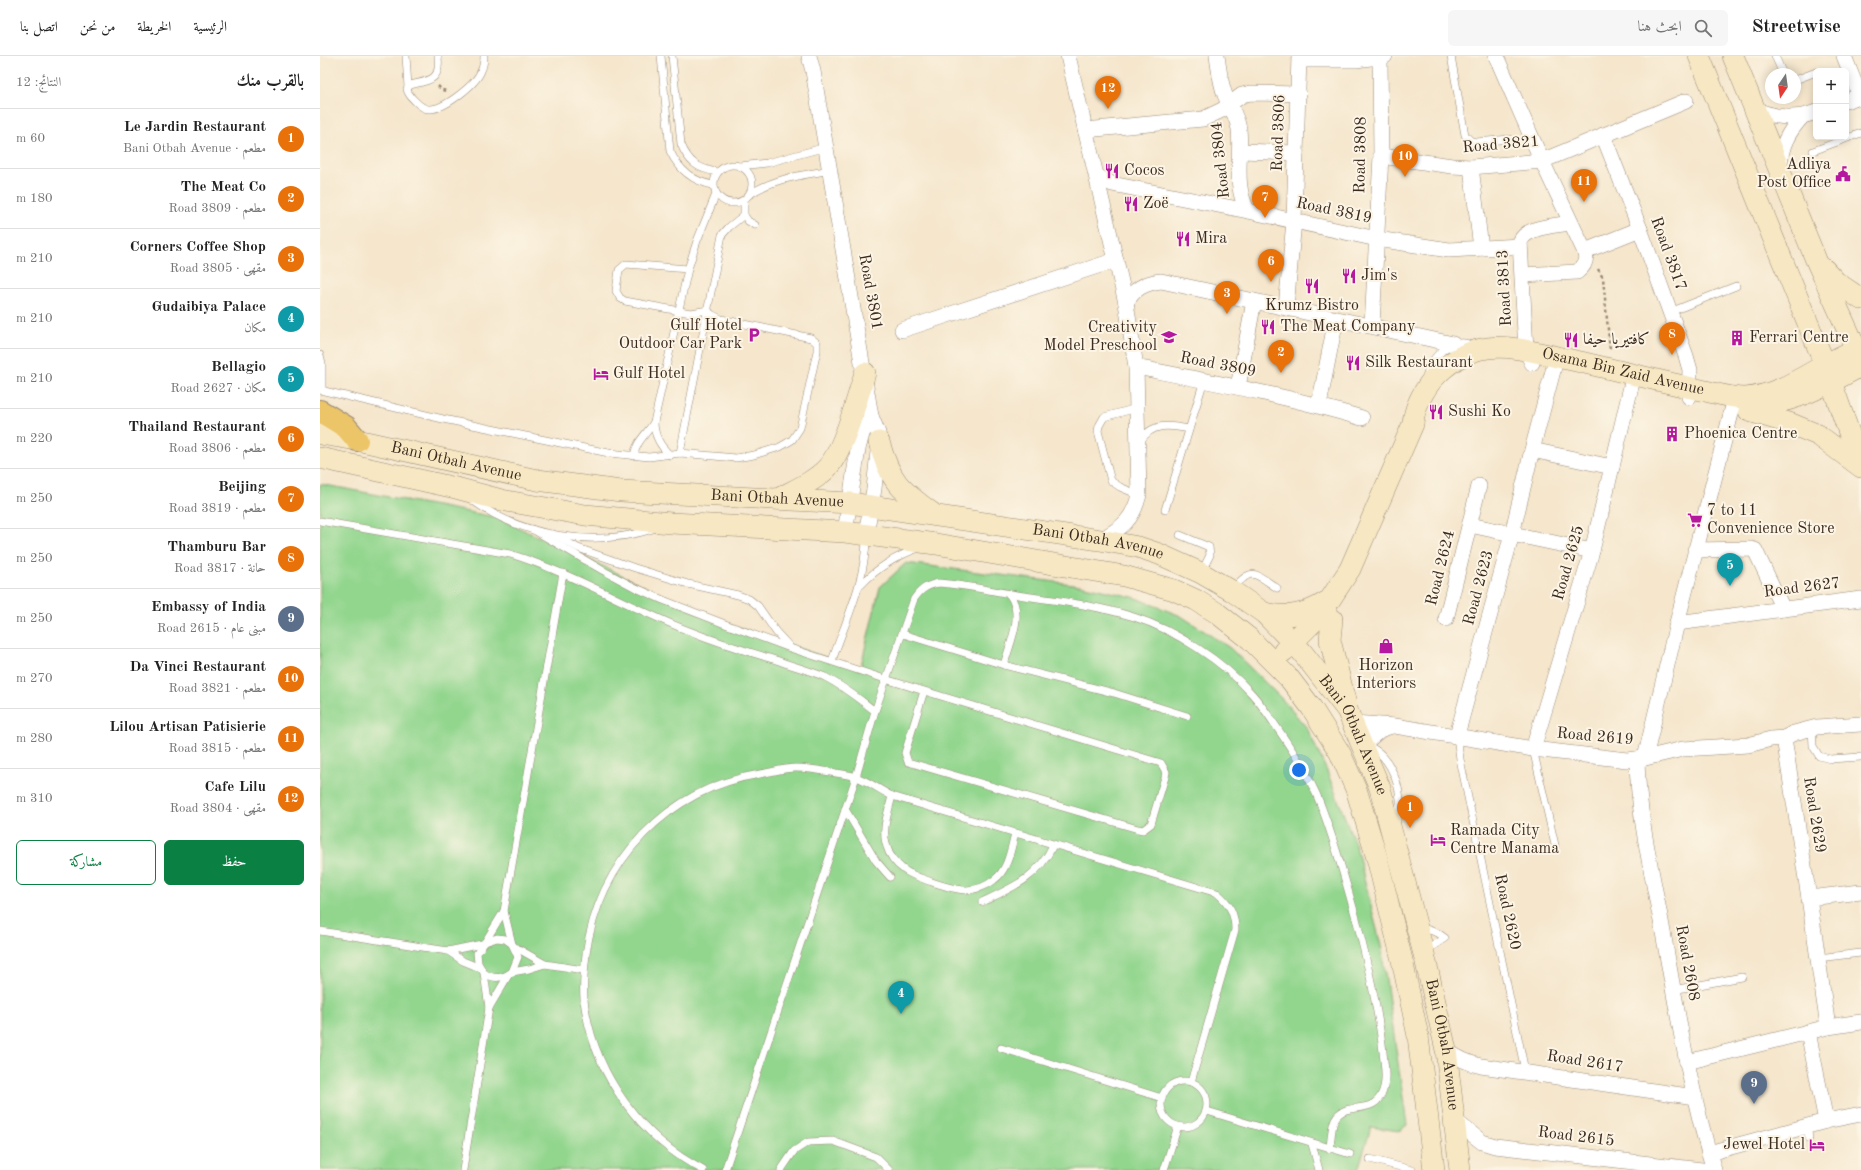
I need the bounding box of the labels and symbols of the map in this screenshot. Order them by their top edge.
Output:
north arrow [1765,68,1801,104]
pin: 12 [1095,76,1121,109]
street label: Road 3806 [1270,94,1288,172]
street label: Road 3808 [1352,116,1370,194]
street label: Road 3804 [1209,121,1233,199]
street label: Road 3821 [1462,134,1540,156]
pin: 10 [1392,144,1418,177]
place label: Adliya Post Office [1757,157,1831,191]
restaurant icon: Cocos [1103,162,1121,180]
place label: Cocos [1124,163,1165,179]
public building icon: Adliya Post Office [1834,165,1852,183]
pin: 11 [1571,169,1597,202]
pin: 7 [1252,185,1278,218]
restaurant icon: Zoë [1122,195,1140,213]
street label: Road 3819 [1295,195,1373,227]
place label: Zoë [1143,196,1169,212]
street label: Road 3817 [1647,215,1689,293]
restaurant icon: Mira [1174,230,1192,248]
place label: Mira [1195,231,1227,247]
pin: 6 [1258,249,1284,282]
street label: Road 3813 [1495,249,1515,327]
street label: Road 3801 [855,253,885,331]
restaurant icon: Jim's [1340,267,1358,285]
place label: Jim's [1361,268,1398,284]
restaurant icon: Krumz Bistro [1303,277,1321,295]
pin: 3 [1214,281,1240,314]
place label: Krumz Bistro [1265,298,1359,314]
place label: Gulf Hotel Outdoor Car Park [619,318,742,352]
restaurant icon: The Meat Company [1259,318,1277,336]
place label: The Meat Company [1280,319,1416,335]
place label: Creativity Model Preschool [1044,320,1158,354]
pin: 8 [1659,322,1685,355]
parking icon: Gulf Hotel Outdoor Car Park [745,326,763,344]
school or university icon: Creativity Model Preschool [1160,328,1178,346]
building icon: Ferrari Centre [1728,329,1746,347]
place label: Ferrari Centre [1749,330,1849,346]
restaurant icon: كافتيريا حيفا [1562,331,1580,349]
place label: كافتيريا حيفا [1583,331,1650,349]
pin: 2 [1268,340,1294,373]
street label: Osama Bin Zaid Avenue [1540,346,1706,398]
street label: Road 3809 [1179,350,1257,380]
restaurant icon: Silk Restaurant [1344,354,1362,372]
place label: Silk Restaurant [1365,355,1473,371]
hotel icon: Gulf Hotel [592,365,610,383]
place label: Gulf Hotel [613,366,685,382]
restaurant icon: Sushi Ko [1427,403,1445,421]
place label: Sushi Ko [1448,404,1511,420]
building icon: Phoenica Centre [1663,425,1681,443]
place label: Phoenica Centre [1684,426,1797,442]
street label: Bani Otbah Avenue [389,440,523,484]
street label: Bani Otbah Avenue [710,488,844,511]
place label: 7 to 11 Convenience Store [1707,503,1835,537]
supermarket icon: 7 to 11 Convenience Store [1686,511,1704,529]
street label: Bani Otbah Avenue [1031,522,1166,563]
street label: Road 2625 [1551,524,1587,602]
street label: Road 2624 [1424,529,1458,607]
street label: Road 2623 [1461,549,1497,627]
pin: 5 [1717,553,1743,586]
street label: Road 2627 [1763,575,1841,601]
shop icon: Horizon Interiors [1377,637,1395,655]
place label: Horizon Interiors [1356,658,1416,692]
street label: Bani Otbah Avenue [1315,672,1390,797]
street label: Road 2619 [1556,726,1634,748]
your location [1289,760,1309,780]
street label: Road 2629 [1800,776,1828,854]
pin: 1 [1397,795,1423,828]
place label: Ramada City Centre Manama [1450,823,1559,857]
hotel icon: Ramada City Centre Manama [1429,831,1447,849]
street label: Road 2620 [1491,873,1523,951]
street label: Road 2608 [1672,924,1702,1002]
street label: Bani Otbah Avenue [1422,977,1461,1111]
pin: 4 [888,981,914,1014]
street label: Road 2617 [1546,1048,1624,1076]
pin: 9 [1741,1071,1767,1104]
street label: Road 2615 [1537,1124,1615,1150]
hotel icon: Jewel Hotel [1808,1136,1826,1154]
place label: Jewel Hotel [1723,1137,1805,1153]

